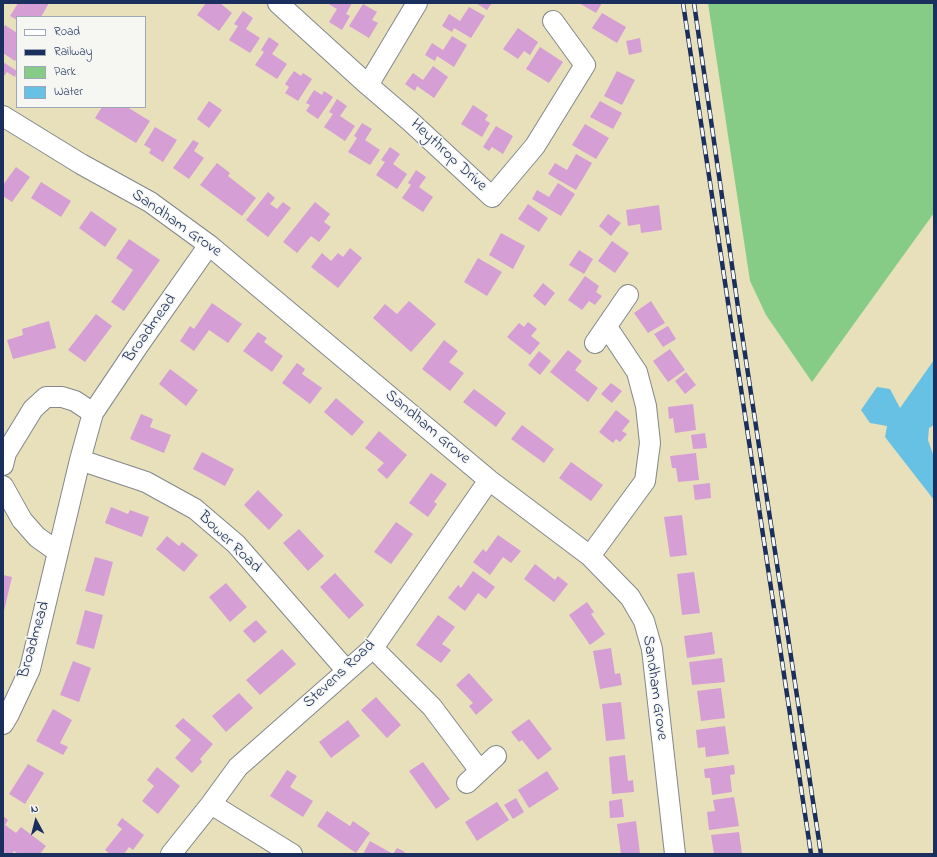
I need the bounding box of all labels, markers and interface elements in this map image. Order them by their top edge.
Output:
legend [16,16,146,108]
text: Road [54,23,80,41]
text: Railway [54,43,92,61]
text: Park [54,63,76,81]
text: Water [54,83,83,101]
street label: Heythrop Drive [406,116,490,196]
street label: Sandham Grove [127,186,225,262]
street label: Broadmead [121,291,181,367]
street label: Sandham Grove [380,387,474,469]
street label: Bower Road [193,508,265,578]
street label: Broadmead [15,599,55,681]
street label: Sandham Grove [637,634,671,742]
street label: Stevens Road [300,637,380,713]
north arrow [16,801,56,841]
text: N [30,801,39,817]

